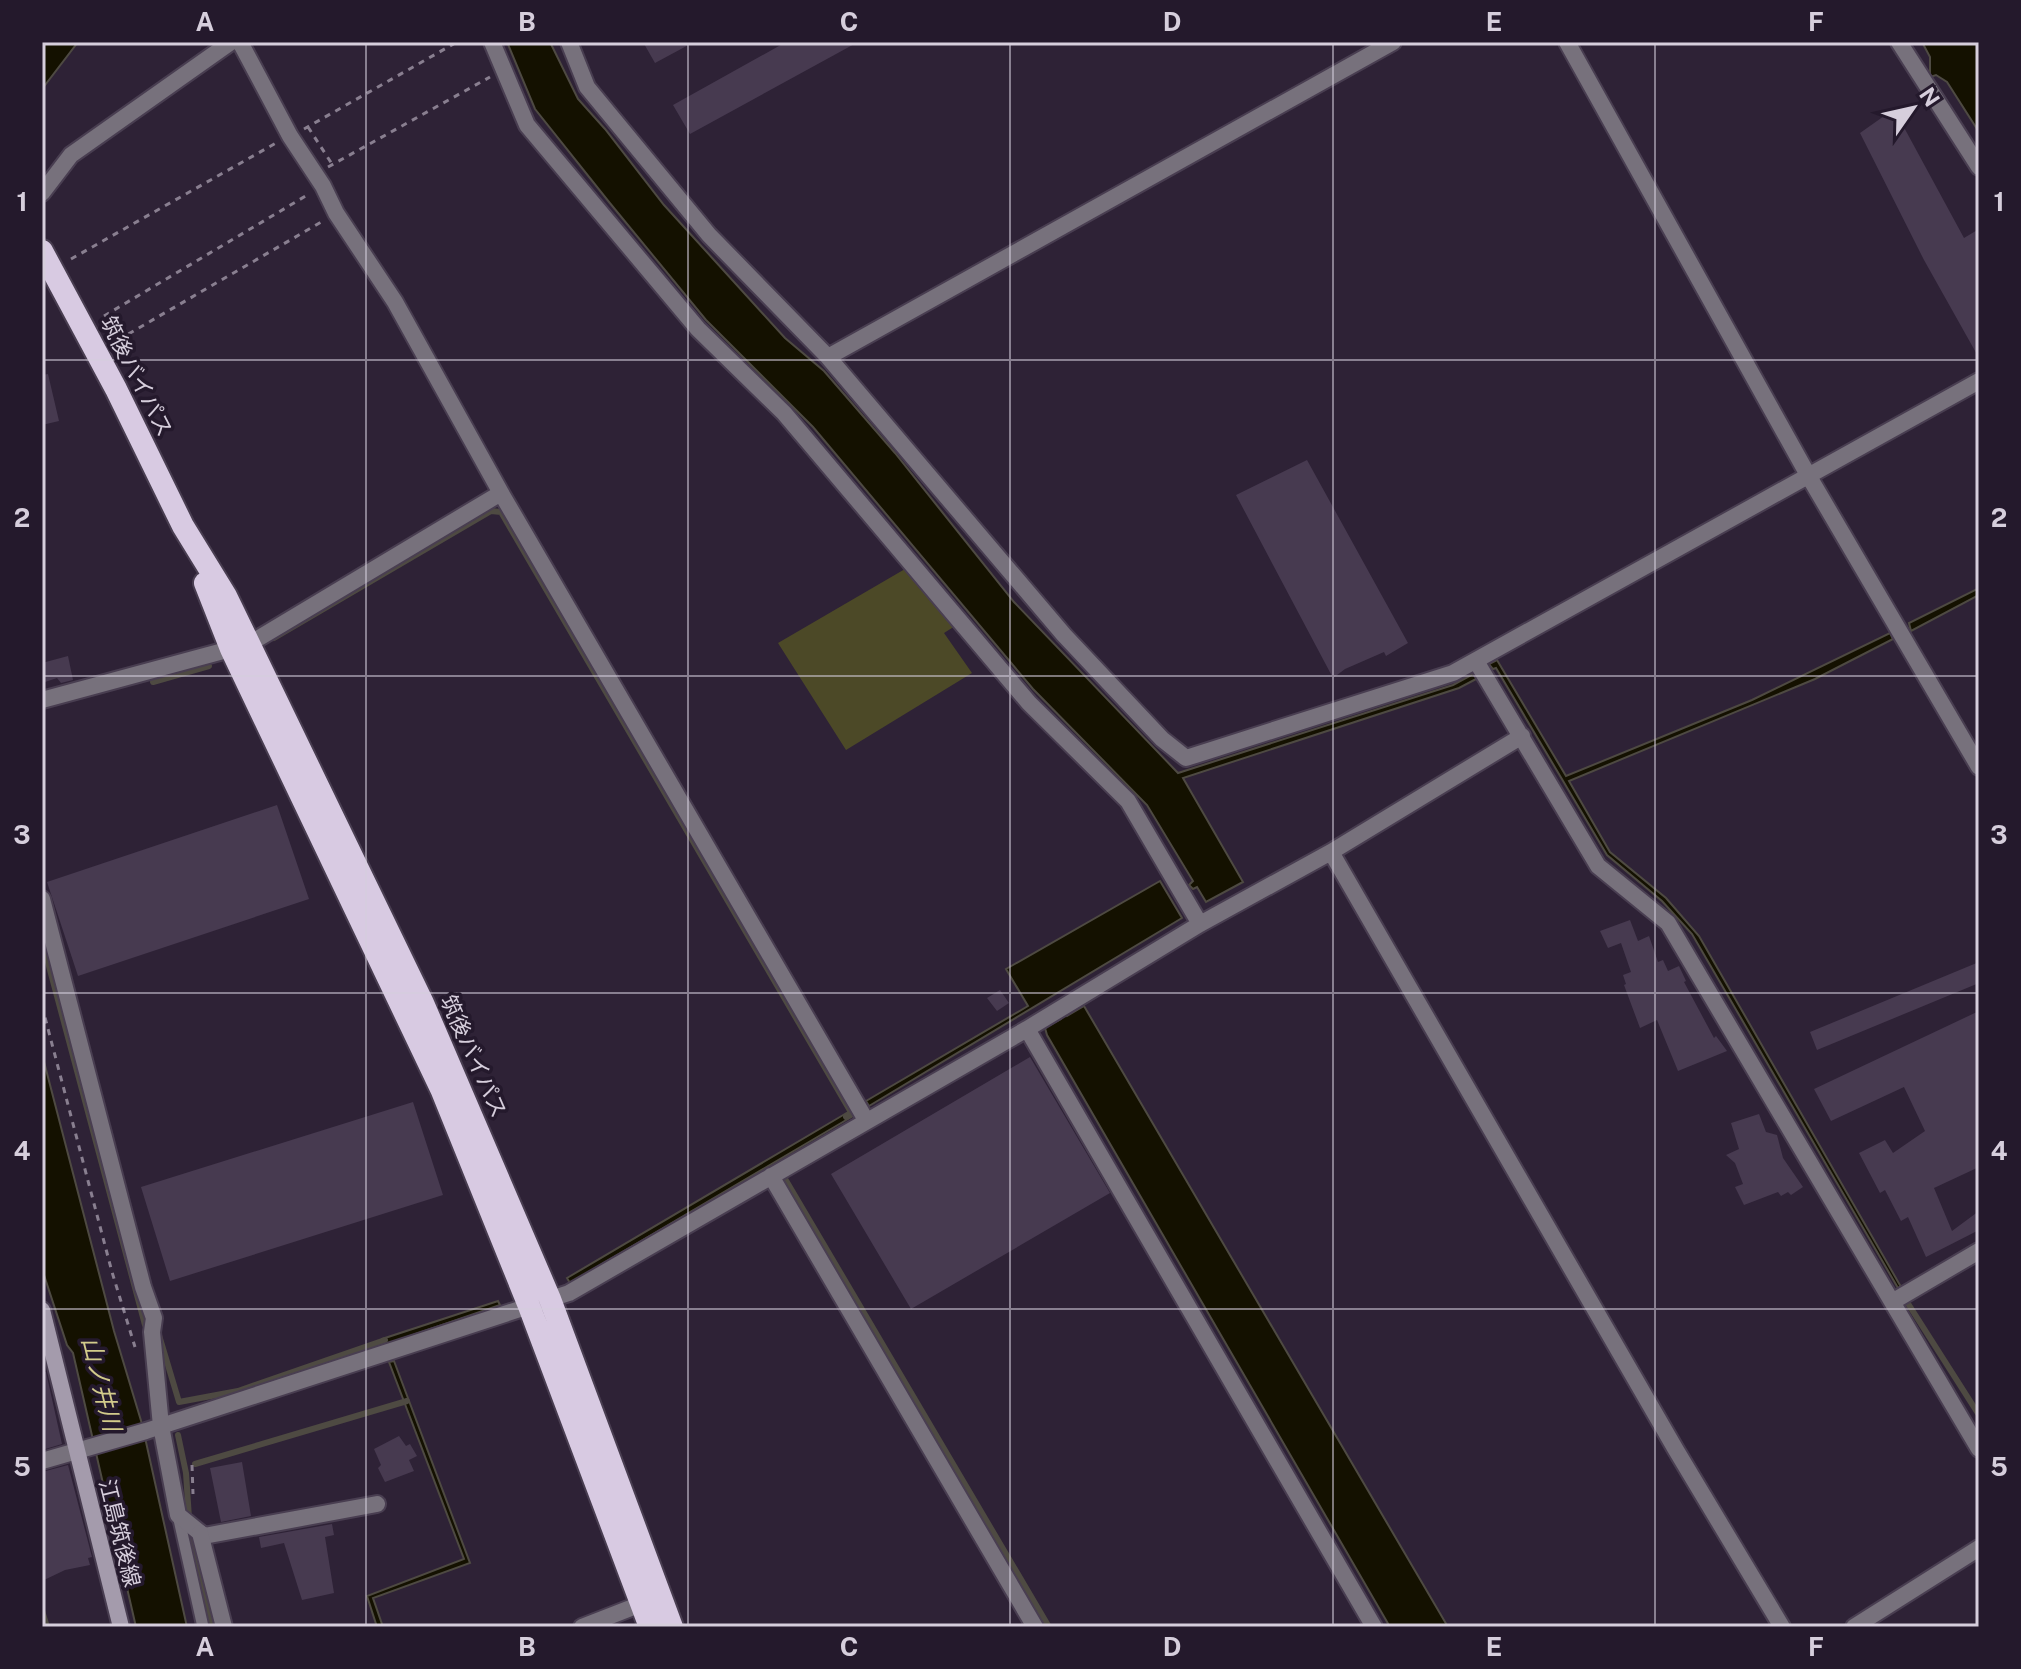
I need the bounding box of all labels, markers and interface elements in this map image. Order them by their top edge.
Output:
text: A [196,6,215,37]
text: B [518,6,536,37]
text: C [840,6,858,37]
text: D [1163,6,1181,37]
text: E [1486,6,1502,37]
text: F [1808,6,1824,37]
north arrow [1873,68,1953,148]
text: N [1914,82,1945,111]
text: 1 [16,186,28,217]
text: 1 [1993,186,2005,217]
street label: 筑後バイパス [96,311,178,441]
text: 2 [14,502,30,533]
text: 2 [1991,502,2007,533]
text: 3 [13,819,31,850]
text: 3 [1990,819,2008,850]
street label: 筑後バイパス [435,991,513,1121]
text: 4 [13,1135,31,1166]
text: 4 [1990,1135,2008,1166]
water label: 山ノ井川 [77,1334,128,1437]
text: 5 [13,1451,31,1482]
text: 5 [1990,1451,2008,1482]
street label: 江島筑後線 [94,1476,146,1590]
text: A [196,1631,215,1662]
text: B [518,1631,536,1662]
text: C [840,1631,858,1662]
text: D [1163,1631,1181,1662]
text: E [1486,1631,1502,1662]
text: F [1808,1631,1824,1662]

